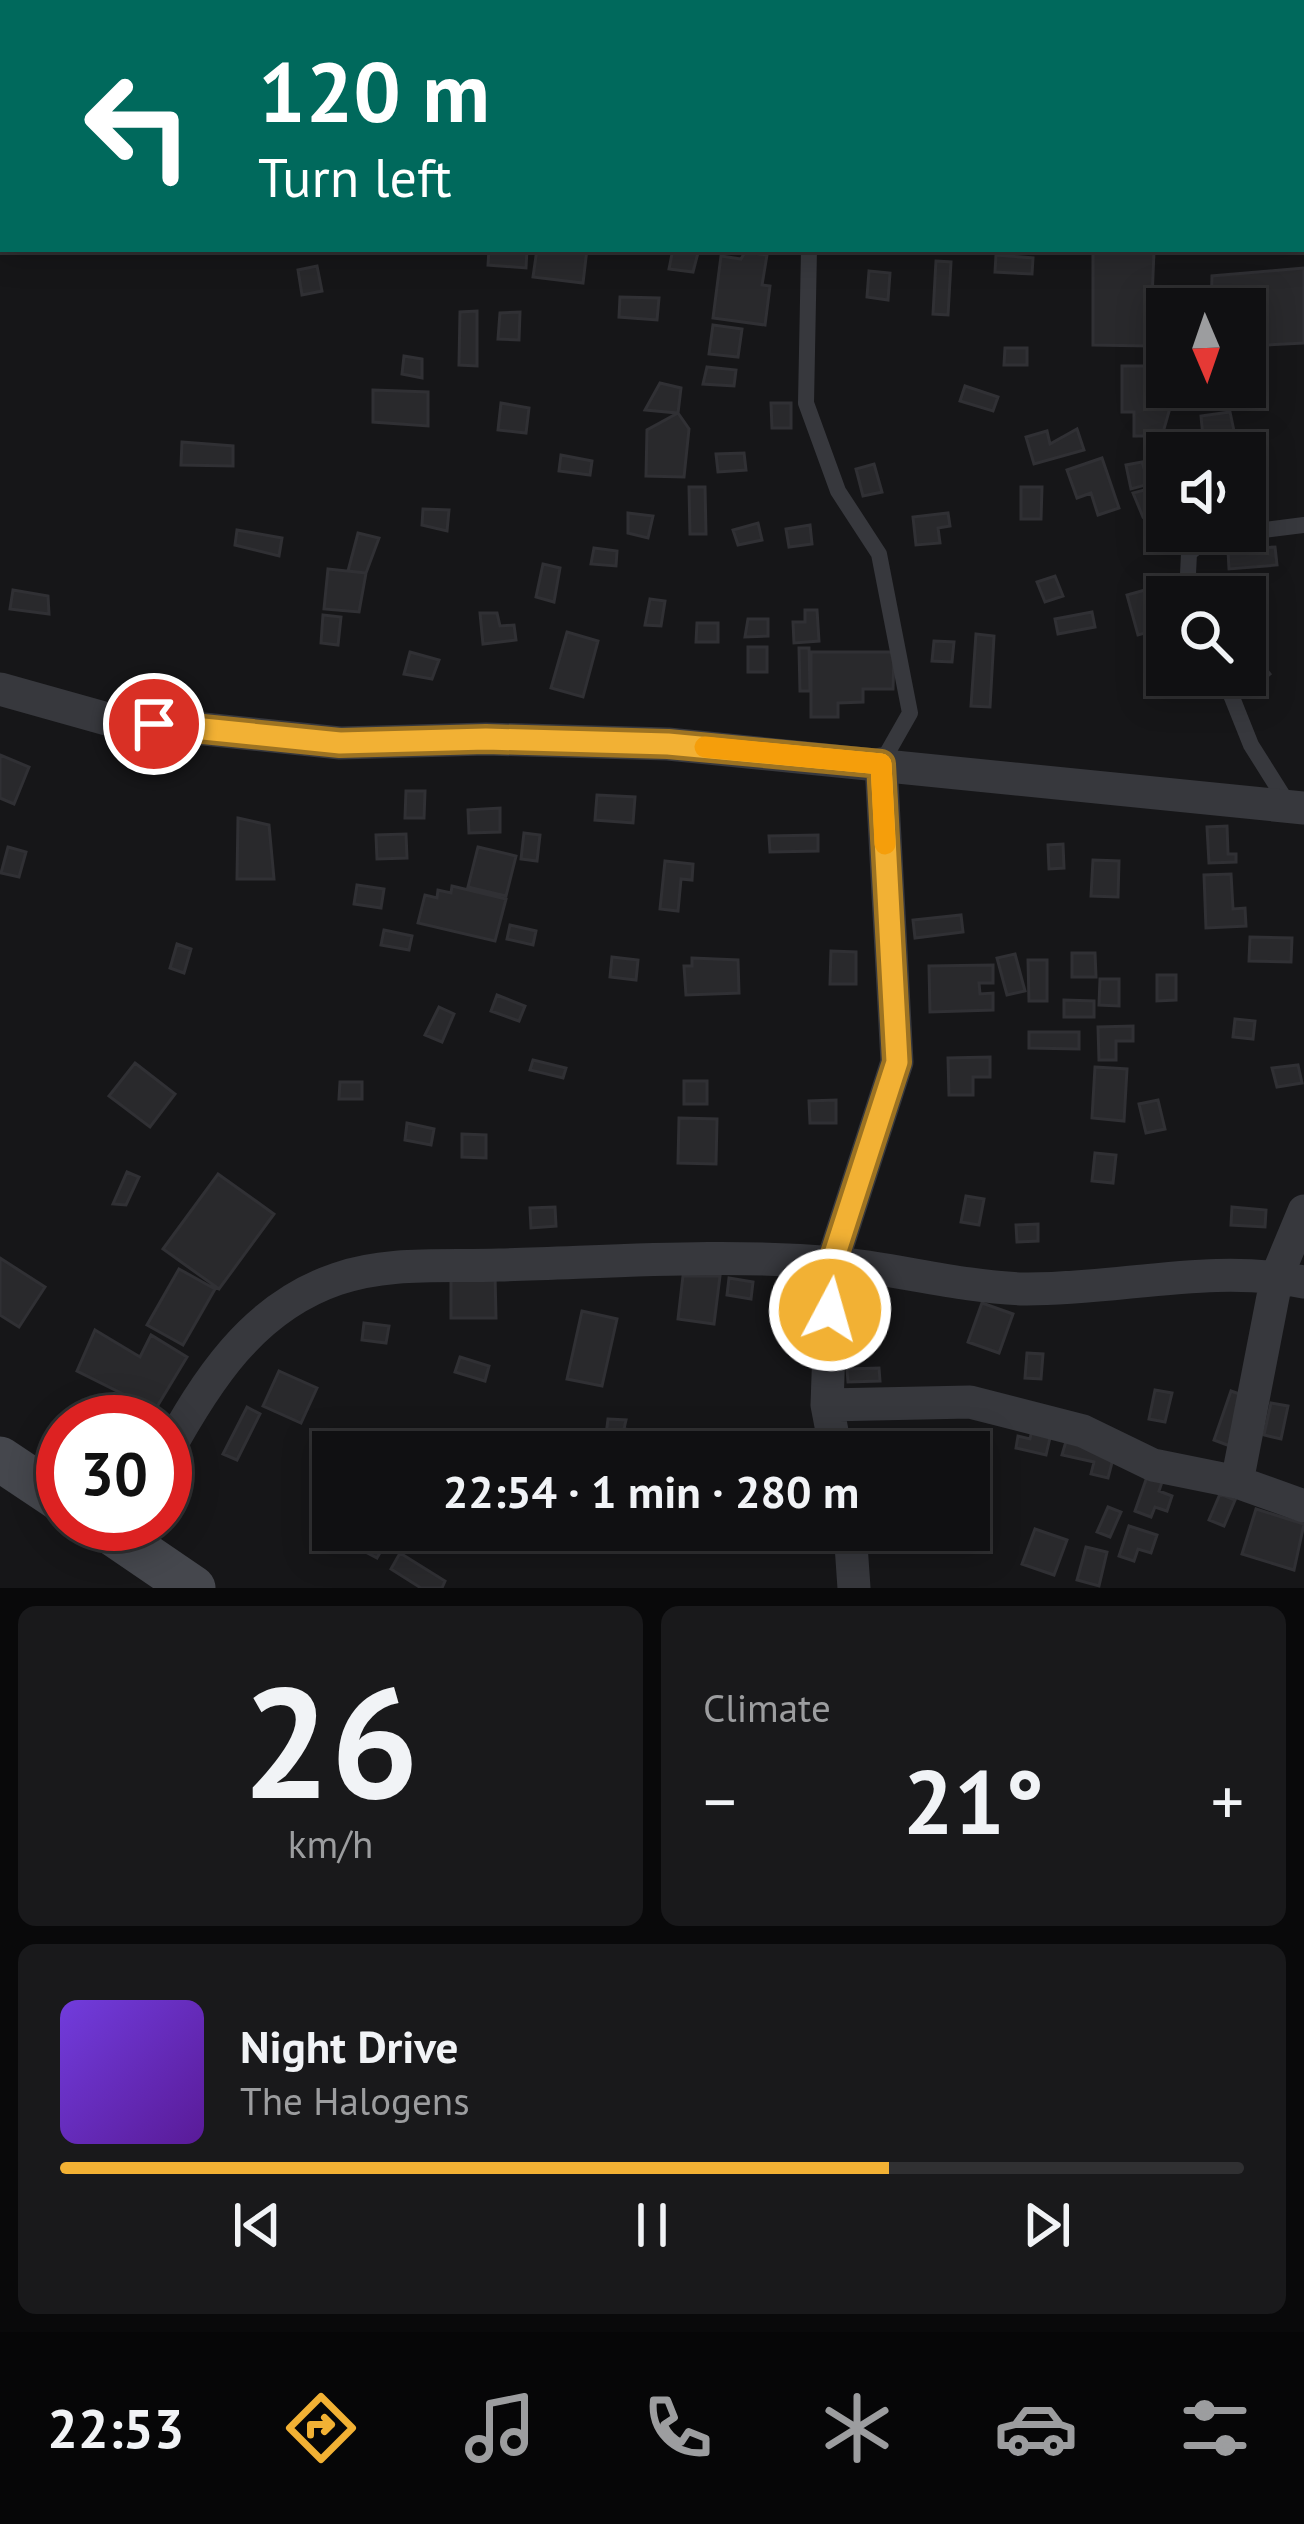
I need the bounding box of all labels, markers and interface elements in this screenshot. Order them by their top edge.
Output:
text: 120 m [258,36,490,145]
icon: left [60,48,216,204]
text: Turn left [258,142,452,212]
north arrow [1146,288,1266,408]
map controls [1146,288,1266,696]
button: sound [1146,432,1266,552]
button: search [1146,576,1266,696]
pin [103,673,205,775]
icon: arrive [121,691,187,757]
position arrow [767,1247,893,1373]
speed limit sign: 30 [36,1395,192,1551]
text: 22:54 · 1 min · 280 m [443,1462,859,1520]
text: 26 [242,1639,419,1841]
text: Climate [703,1682,831,1733]
text: 21° [903,1742,1044,1859]
text: − [703,1758,736,1843]
text: + [1211,1758,1244,1843]
text: km/h [288,1818,373,1869]
text: Night Drive [240,2017,458,2075]
text: The Halogens [240,2075,470,2126]
icon: previous [224,2192,290,2258]
icon: pause [619,2192,685,2258]
icon: next [1014,2192,1080,2258]
icon: directions [279,2386,363,2470]
icon: music [458,2386,542,2470]
icon: phone [636,2386,720,2470]
icon: climate [815,2386,899,2470]
icon: car [994,2386,1078,2470]
icon: filters [1173,2386,1257,2470]
text: 22:53 [47,2393,184,2463]

